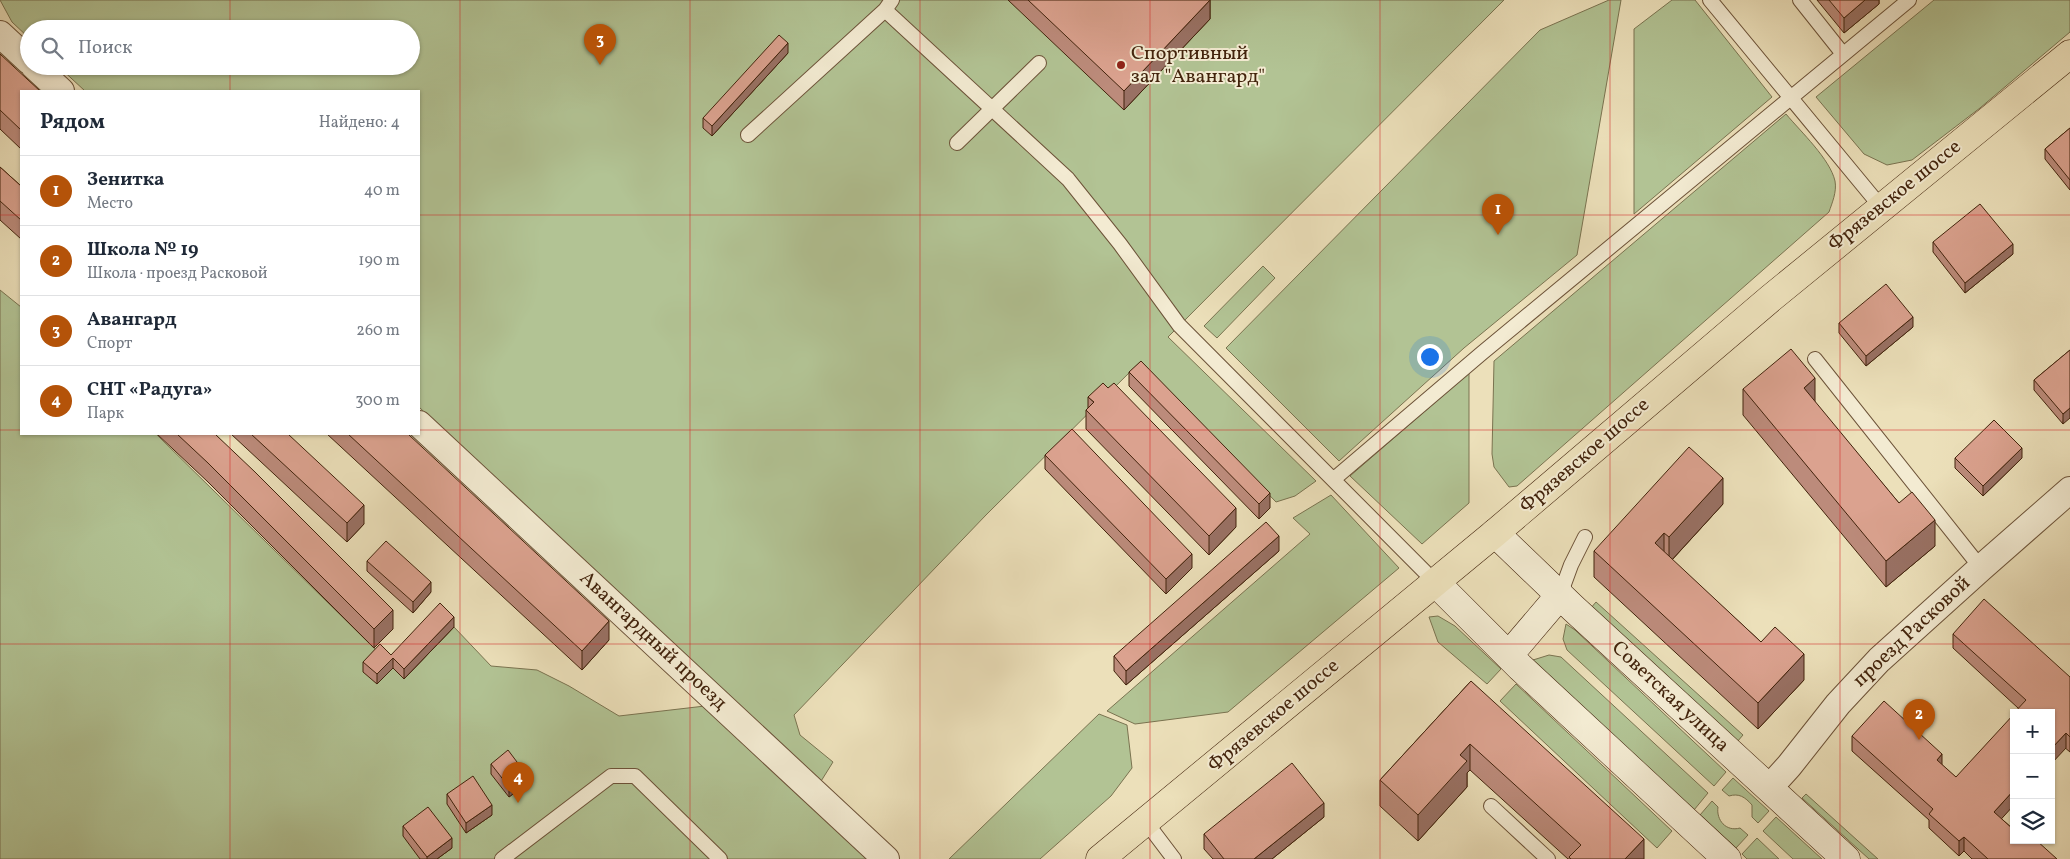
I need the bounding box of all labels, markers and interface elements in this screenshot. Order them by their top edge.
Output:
search box [20,20,420,75]
pin: 3 [584,24,616,65]
icon: search [38,34,66,62]
text: Поиск [78,35,132,61]
place label: Спортивный зал "Авангард" [1131,40,1265,91]
marker: Спортивный зал "Авангард" [1115,59,1127,71]
text: Рядом [40,108,105,137]
text: Найдено: 4 [319,112,400,134]
street label: Фрязевское шоссе [1822,133,1968,259]
text: Зенитка [87,167,164,193]
text: 1 [53,180,59,202]
text: 40 m [364,180,400,202]
text: Место [87,193,133,215]
pin: 1 [1482,194,1514,235]
text: Школа № 19 [87,237,199,263]
text: 2 [52,250,60,272]
text: 190 m [358,250,400,272]
text: Школа · проезд Расковой [87,263,268,285]
text: Авангард [87,307,177,333]
text: 3 [52,320,60,342]
text: 260 m [356,320,400,342]
text: Спорт [87,333,132,355]
your location [1417,344,1443,370]
text: СНТ «Радуга» [87,377,213,403]
text: 4 [51,390,61,412]
text: 300 m [355,390,400,412]
street label: Фрязевское шоссе [1514,392,1656,520]
text: Парк [87,403,124,425]
street label: Авангардный проезд [573,565,733,717]
street label: проезд Расковой [1847,570,1977,694]
street label: Советская улица [1605,635,1735,759]
street label: Фрязевское шоссе [1202,653,1346,779]
pin: 2 [1903,699,1935,740]
map controls [2010,709,2055,844]
button: + [2010,709,2055,754]
button: − [2010,754,2055,799]
pin: 4 [502,762,534,803]
button: layers [2010,799,2055,844]

